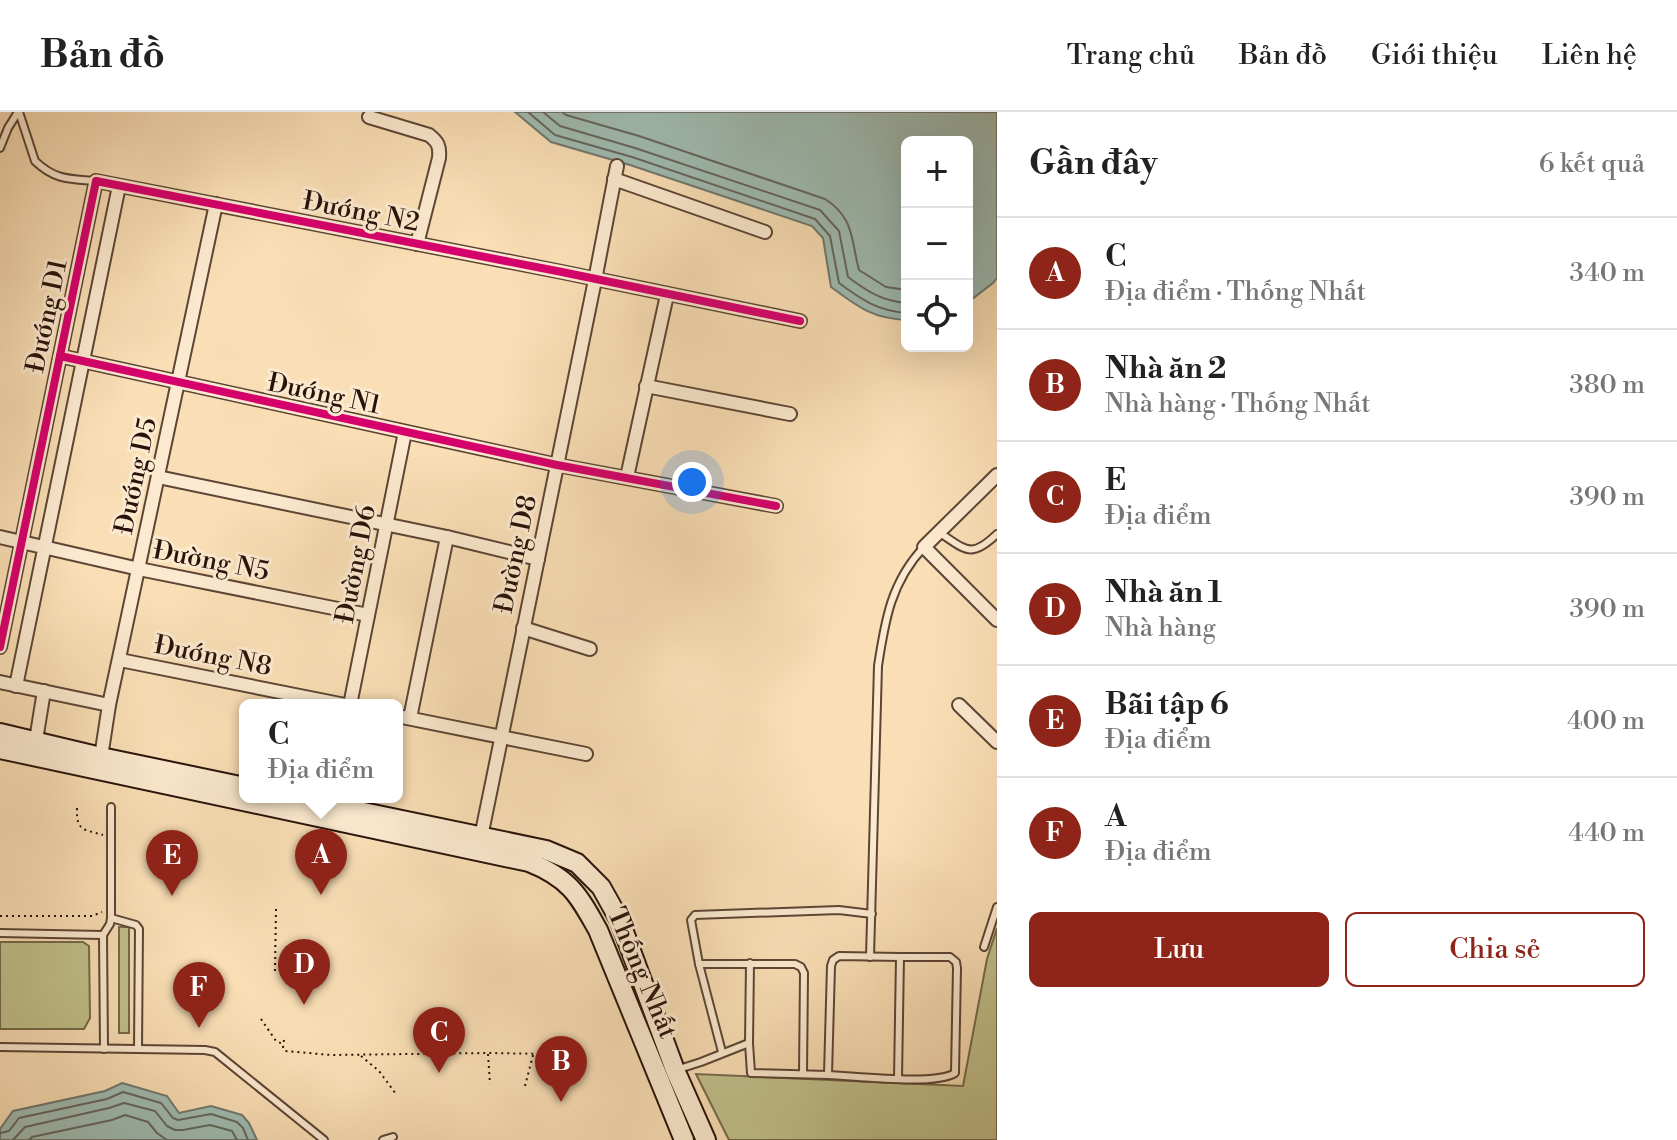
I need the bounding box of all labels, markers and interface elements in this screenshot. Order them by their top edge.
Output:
text: Bản đồ [40,32,165,79]
text: Trang chủ [1067,38,1195,73]
text: Bản đồ [1239,38,1327,73]
text: Giới thiệu [1371,38,1498,73]
text: Liên hệ [1542,38,1637,73]
map controls [901,136,973,352]
button: + [901,136,973,208]
text: Gần đây [1029,143,1157,185]
text: 6 kết quả [1539,148,1645,180]
street label: Đướng N2 [300,185,422,239]
button: − [901,208,973,280]
text: C [1105,238,1126,276]
street label: Đướng D1 [19,256,75,376]
text: A [1046,257,1064,289]
text: 340 m [1569,257,1645,289]
text: Địa điểm · Thống Nhất [1105,276,1366,308]
button: locate [901,280,973,352]
text: Nhà ăn 2 [1105,350,1227,388]
street label: Đướng N1 [265,366,383,422]
text: B [1045,369,1065,401]
text: 380 m [1569,369,1645,401]
text: Nhà hàng · Thống Nhất [1105,388,1370,420]
street label: Đướng D5 [108,415,164,537]
your location [672,462,712,502]
text: E [1105,462,1126,500]
text: C [1046,481,1064,513]
text: 390 m [1570,481,1645,513]
street label: Đường D8 [488,492,544,616]
text: Địa điểm [1105,500,1212,532]
street label: Đường D6 [329,502,383,626]
street label: Đường N5 [150,534,272,588]
text: Nhà ăn 1 [1105,574,1222,612]
text: D [1045,593,1065,625]
text: 390 m [1570,593,1645,625]
text: Nhà hàng [1105,612,1216,644]
street label: Đướng N8 [151,629,275,683]
text: Bãi tập 6 [1105,686,1229,724]
popup [239,699,403,803]
text: E [1046,705,1064,737]
text: 400 m [1567,705,1645,737]
text: C [268,716,289,754]
text: Địa điểm [1105,724,1212,756]
text: Địa điểm [268,754,374,786]
text: A [1105,798,1126,836]
text: F [1046,817,1064,849]
text: 440 m [1568,817,1645,849]
pin: A [295,829,347,895]
pin: E [146,830,198,896]
text: Địa điểm [1105,836,1212,868]
street label: Thống Nhất [600,903,684,1043]
button: Lưu [1029,912,1329,987]
button: Chia sẻ [1345,912,1645,987]
pin: D [278,939,330,1005]
pin: F [173,962,225,1028]
pin: C [413,1007,465,1073]
pin: B [535,1036,587,1102]

